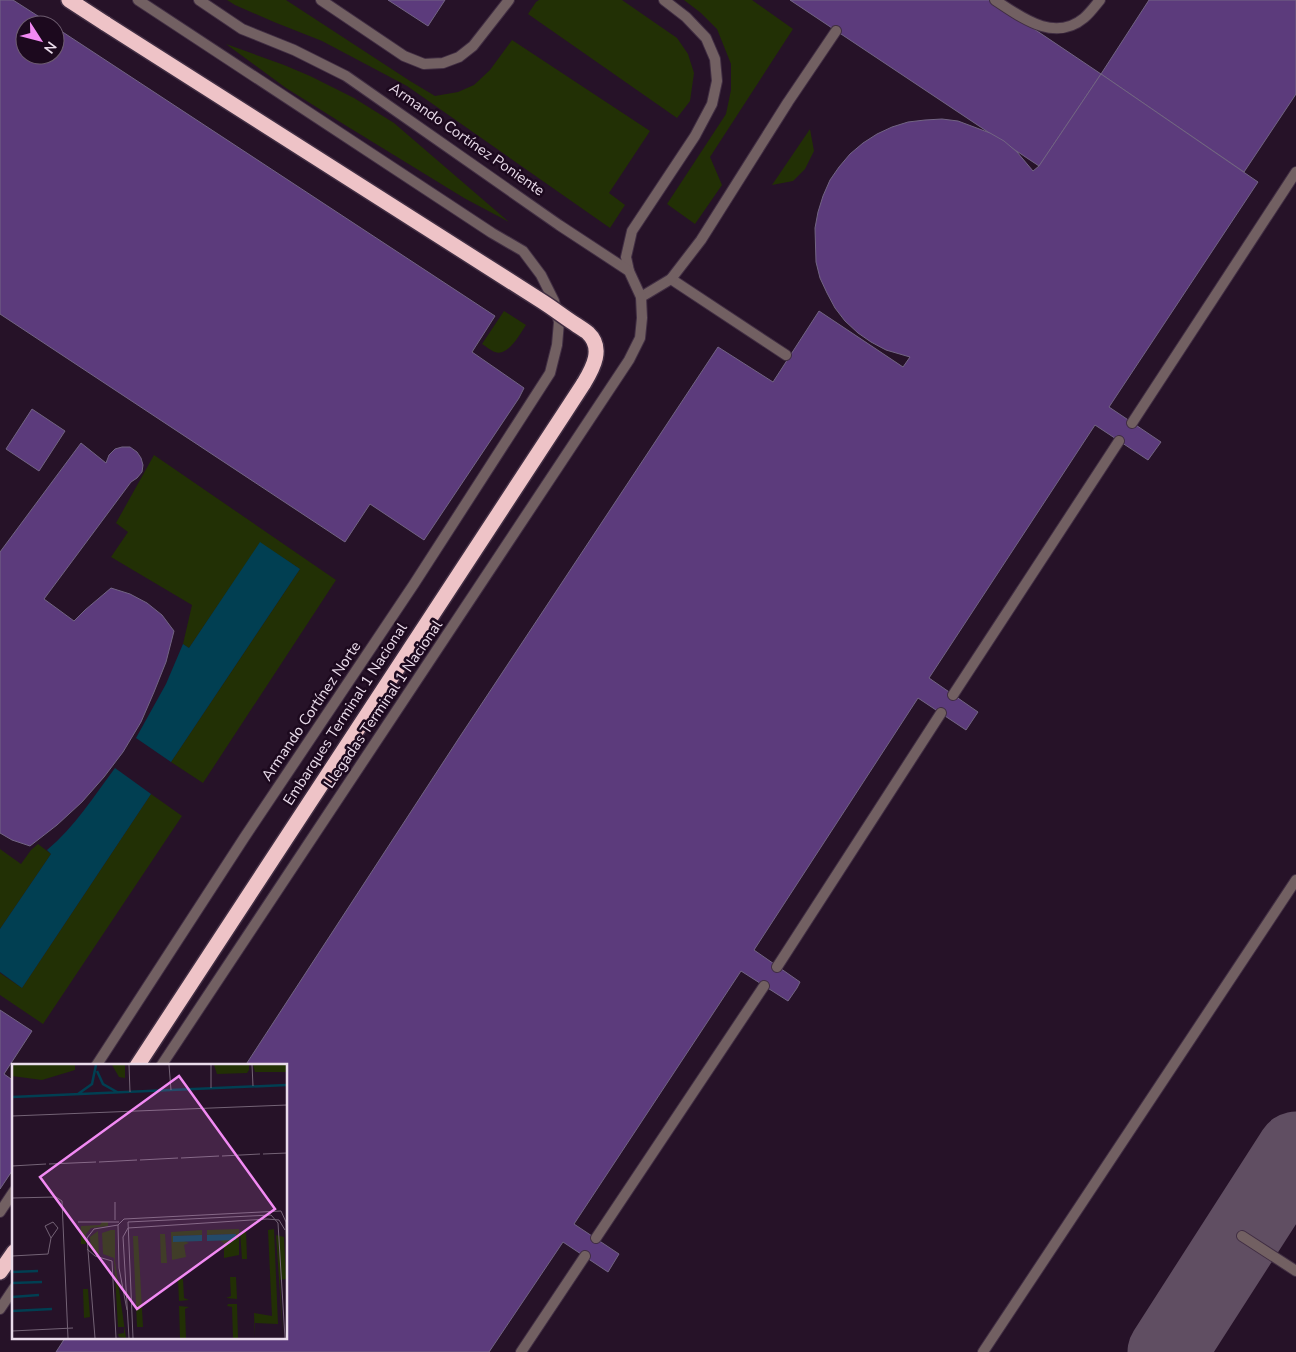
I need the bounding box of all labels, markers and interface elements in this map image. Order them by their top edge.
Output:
north arrow [15,15,65,65]
text: N [39,38,61,57]
street label: Armando Cortínez Poniente [385,78,549,200]
street label: Llegadas Terminal 1 Nacional [319,616,447,792]
street label: Embarques Terminal 1 Nacional [278,618,412,809]
street label: Armando Cortínez Norte [257,637,365,785]
inset map [12,1064,288,1340]

